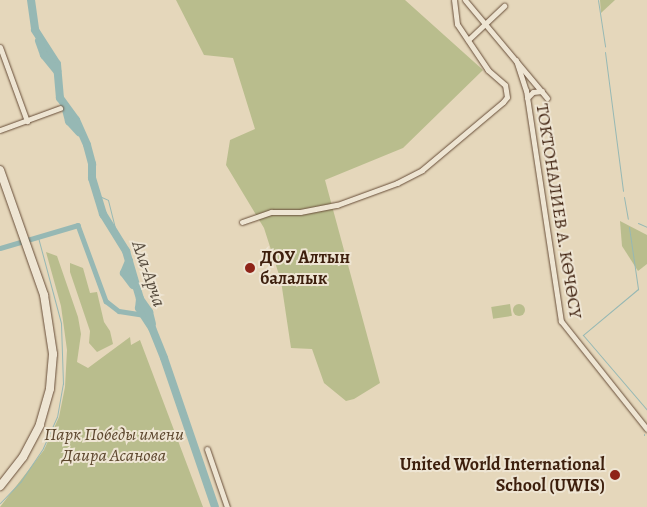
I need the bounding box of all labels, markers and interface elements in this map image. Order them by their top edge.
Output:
street label: ТОКТОНАЛИЕВ А. КӨЧӨСҮ [531,102,587,320]
water label: Ала-Арча [126,238,170,310]
place label: ДОУ Алтын балалык [260,247,350,290]
marker: ДОУ Алтын балалык [244,262,256,274]
park label: Парк Победы имени Даира Асанова [44,424,184,466]
place label: United World International School (UWIS) [400,454,605,496]
marker: United World International School (UWIS) [609,469,621,481]

